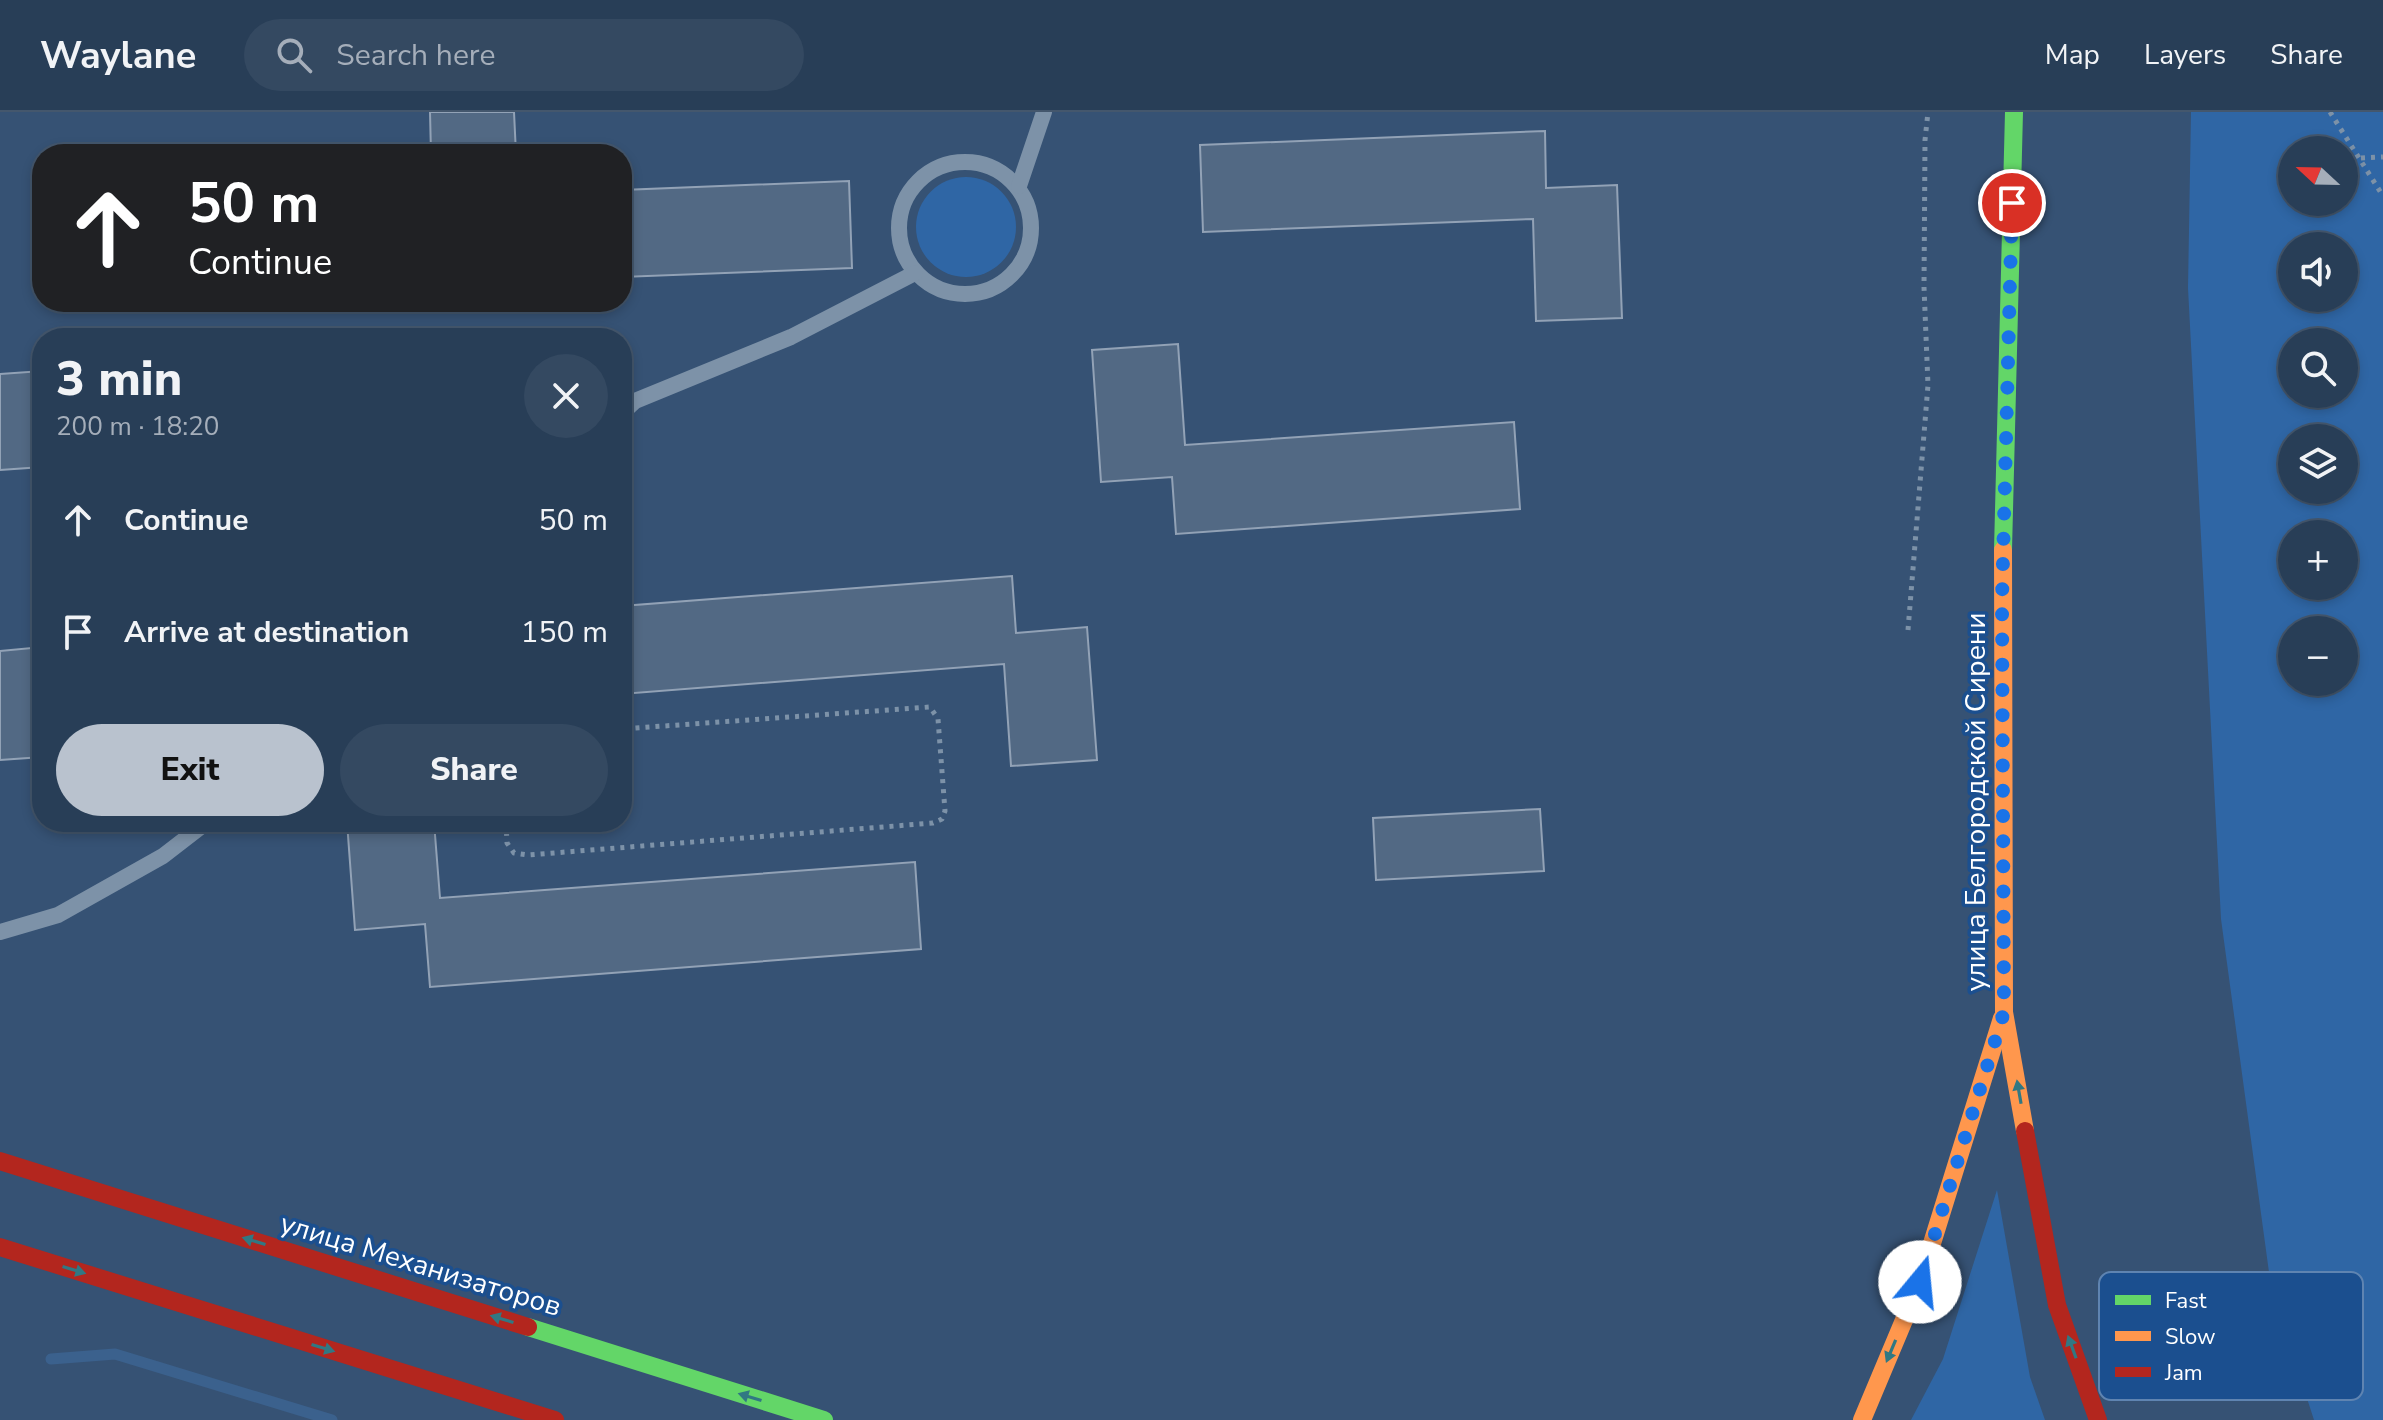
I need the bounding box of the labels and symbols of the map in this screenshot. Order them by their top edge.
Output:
north arrow [2278,136,2358,216]
pin [1978,169,2046,237]
street label: улица Белгородской Сирени [1957,612,1995,992]
one-way arrow [2012,1080,2024,1105]
street label: улица Механизаторов [276,1204,566,1326]
one-way arrow [241,1234,265,1246]
position arrow [1878,1240,1962,1324]
one-way arrow [63,1264,87,1277]
legend [2099,1272,2363,1400]
text: Fast [2165,1286,2207,1316]
one-way arrow [489,1312,513,1324]
text: Slow [2165,1322,2216,1352]
one-way arrow [2065,1334,2078,1358]
one-way arrow [1885,1339,1898,1363]
one-way arrow [311,1342,335,1354]
text: Jam [2164,1358,2203,1388]
one-way arrow [737,1390,761,1402]

